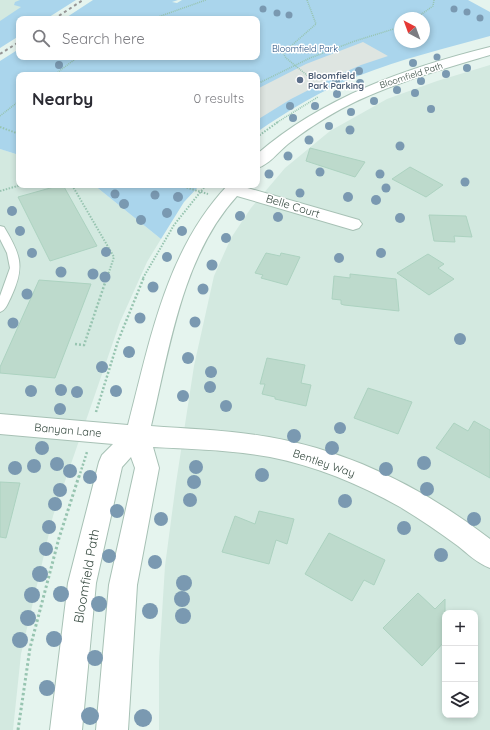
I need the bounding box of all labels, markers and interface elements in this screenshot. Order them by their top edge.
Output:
north arrow [394,12,430,48]
search box [16,16,260,60]
icon: search [30,27,52,49]
text: Search here [62,29,145,48]
park label: Bloomfield Park [272,43,338,54]
street label: Bloomfield Path [378,60,444,90]
place label: Bloomfield Park Parking [308,70,364,91]
marker: Bloomfield Park Parking [295,75,305,85]
text: Nearby [32,88,93,109]
text: 0 results [193,90,244,106]
street label: Belle Court [264,191,322,221]
street label: Banyan Lane [34,420,102,440]
street label: Bentley Way [291,446,357,480]
street label: Bloomfield Path [70,528,102,624]
map controls [442,610,478,718]
button: + [442,610,478,646]
button: − [442,646,478,682]
button: layers [442,682,478,718]

